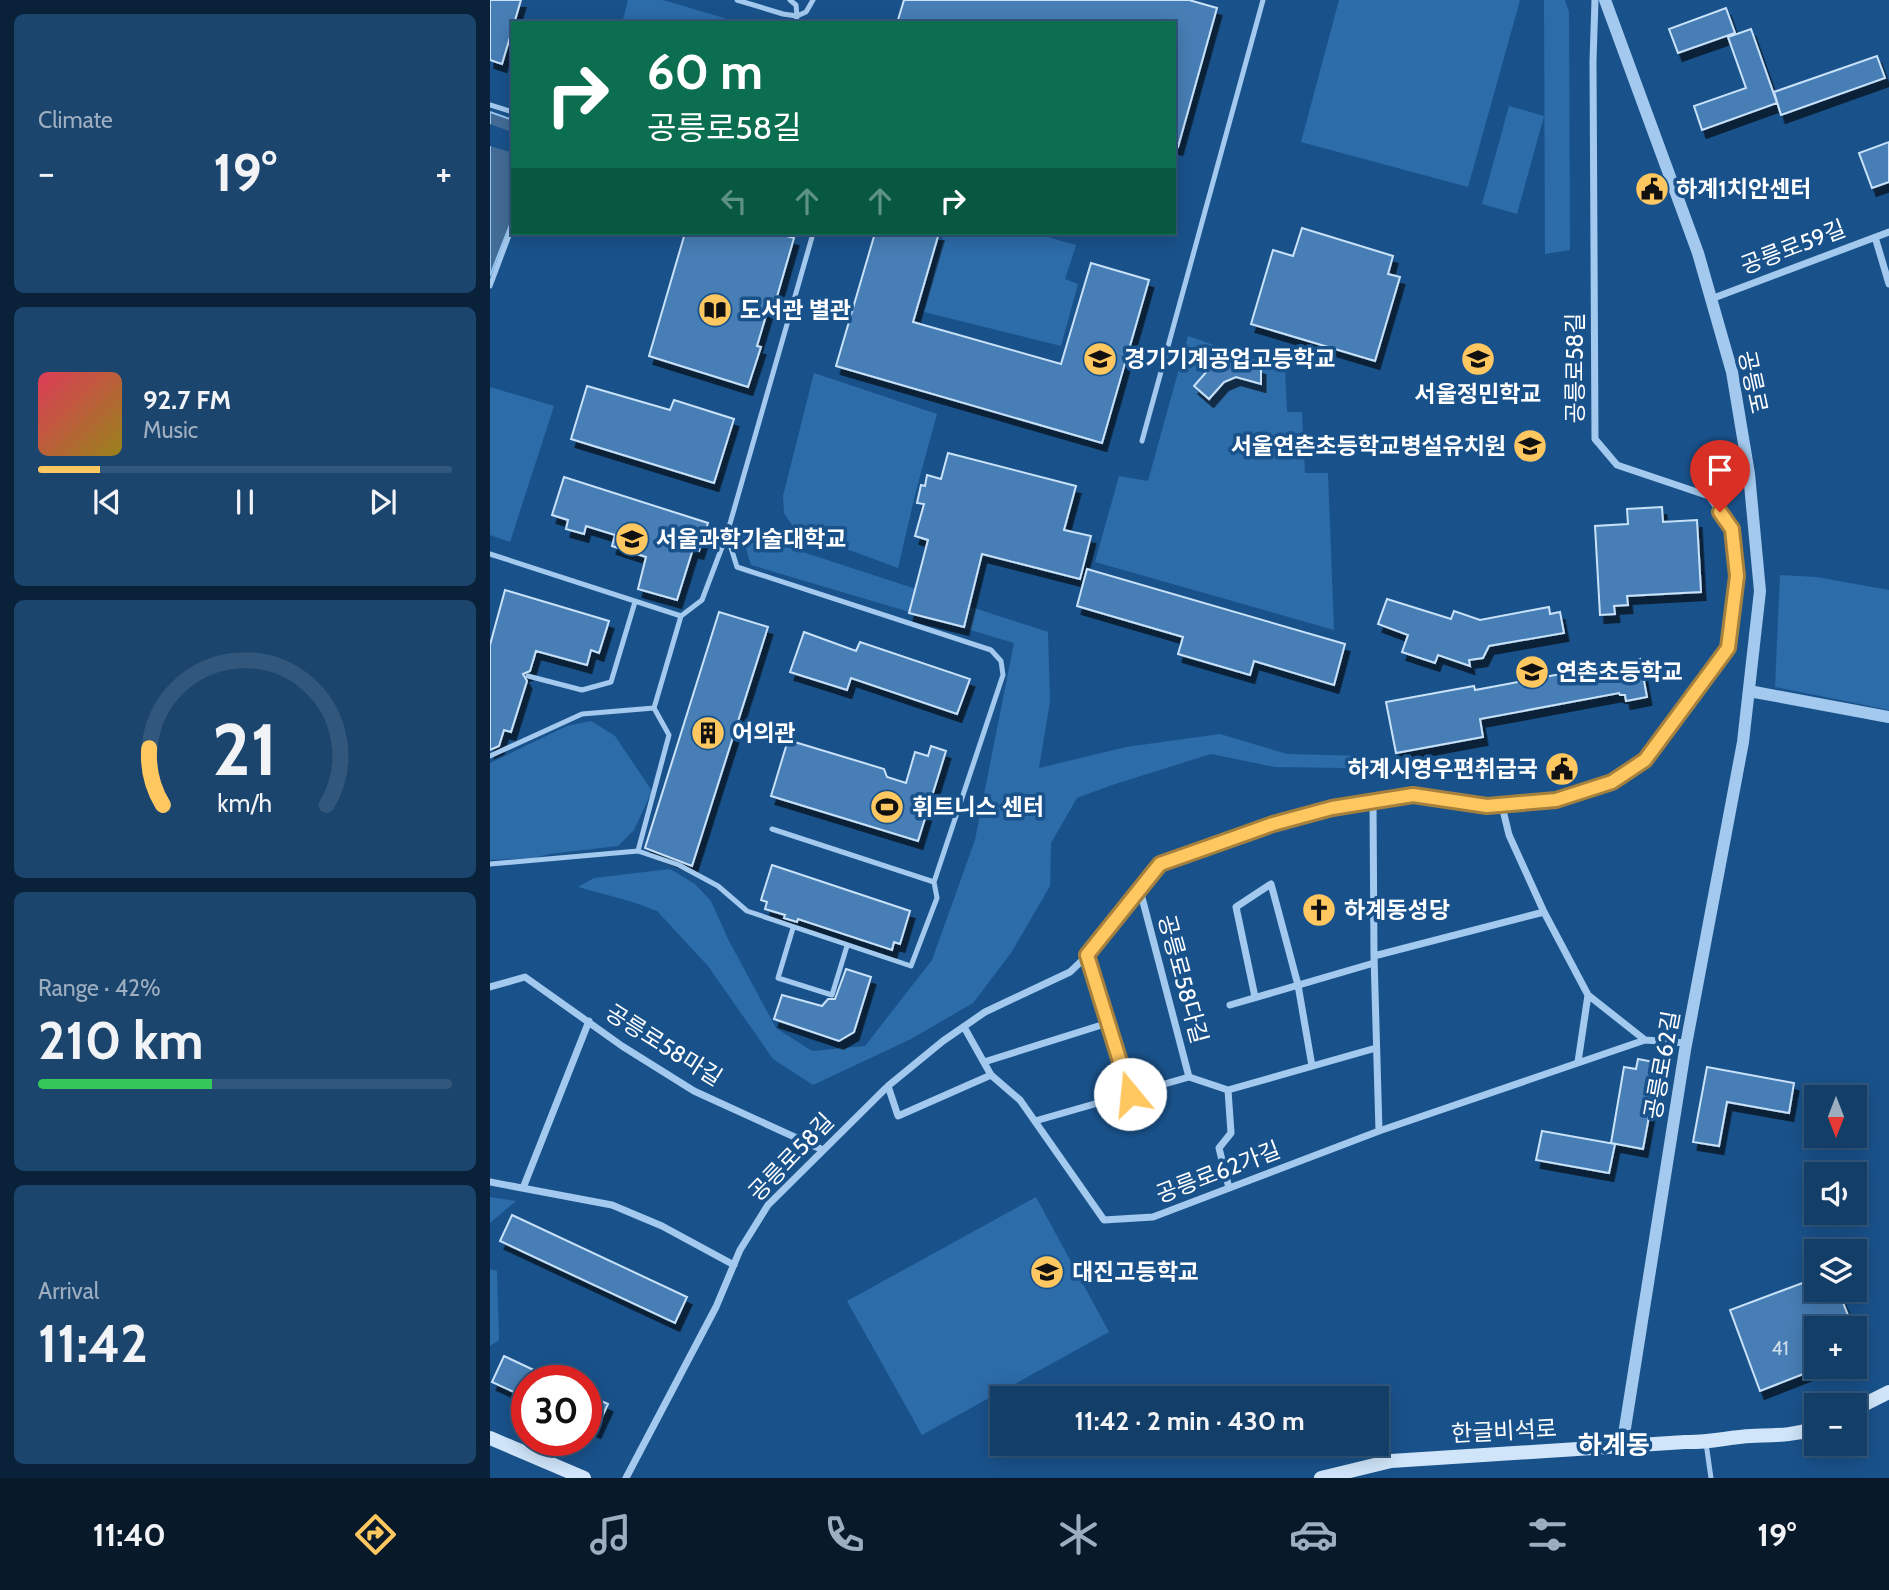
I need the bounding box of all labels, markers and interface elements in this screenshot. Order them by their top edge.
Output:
text: 60 m [647,42,763,101]
icon: right [532,49,623,140]
text: Climate [38,106,113,134]
text: 공릉로58길 [647,108,801,147]
text: 19° [213,141,277,204]
text: − [38,149,55,196]
text: + [435,149,452,196]
public building icon: 하계1치안센터 [1633,170,1671,208]
place label: 하계1치안센터 [1676,175,1811,203]
icon: left [715,182,753,220]
icon: ahead [788,182,826,220]
icon: ahead [861,182,899,220]
icon: right [934,182,972,220]
street label: 공릉로59길 [1737,214,1849,280]
library icon: 도서관 별관 [696,291,734,329]
place label: 도서관 별관 [740,296,851,324]
street label: 공릉로58길 [1561,312,1589,424]
school or university icon: 경기기계공업고등학교 [1081,340,1119,378]
school or university icon: 서울정민학교 [1459,340,1497,378]
place label: 경기기계공업고등학교 [1124,345,1336,373]
street label: 공릉로 [1733,348,1773,416]
place label: 서울정민학교 [1415,380,1541,408]
text: 92.7 FM [143,384,231,416]
text: Music [143,416,198,444]
school or university icon: 서울연촌초등학교병설유치원 [1511,427,1549,465]
place label: 서울연촌초등학교병설유치원 [1231,432,1506,460]
pin [1690,440,1750,512]
icon: arrive [1701,451,1739,489]
icon: previous [88,483,126,521]
icon: pause [226,483,264,521]
icon: next [364,483,402,521]
school or university icon: 서울과학기술대학교 [613,520,651,558]
place label: 서울과학기술대학교 [656,525,846,553]
school or university icon: 연촌초등학교 [1513,653,1551,691]
place label: 연촌초등학교 [1556,658,1683,686]
text: 21 [212,705,278,793]
building icon: 어의관 [689,714,727,752]
place label: 어의관 [732,719,795,747]
public building icon: 하계시영우편취급국 [1543,750,1581,788]
place label: 하계시영우편취급국 [1348,755,1538,783]
text: km/h [218,788,272,818]
sports icon: 휘트니스 센터 [868,788,906,826]
place label: 휘트니스 센터 [912,793,1044,821]
church icon: 하계동성당 [1300,891,1338,929]
place label: 하계동성당 [1344,896,1450,924]
street label: 공릉로58다길 [1152,912,1214,1046]
text: Range · 42% [38,974,161,1002]
street label: 공릉로58마길 [601,998,727,1092]
text: 210 km [38,1009,204,1072]
street label: 공릉로62길 [1639,1009,1685,1121]
position arrow [1093,1057,1167,1131]
north arrow [1804,1085,1867,1148]
map controls [1804,1085,1867,1456]
street label: 공릉로58길 [742,1107,840,1207]
street label: 공릉로62가길 [1152,1135,1284,1209]
button: sound [1804,1162,1867,1225]
button: layers [1804,1239,1867,1302]
school or university icon: 대진고등학교 [1028,1253,1066,1291]
place label: 대진고등학교 [1072,1258,1199,1286]
text: Arrival [38,1277,99,1305]
text: 11:42 [38,1312,148,1375]
button: + [1804,1316,1867,1379]
house number: 41 [1771,1337,1789,1360]
speed limit sign: 30 [511,1365,602,1456]
button: − [1804,1393,1867,1456]
text: 11:42 · 2 min · 430 m [1074,1405,1305,1437]
street label: 한글비석로 [1450,1414,1558,1448]
district label: 하계동 [1578,1429,1650,1461]
icon: directions [351,1510,400,1559]
icon: music [586,1510,635,1559]
icon: phone [820,1510,869,1559]
icon: climate [1054,1510,1103,1559]
icon: car [1289,1510,1338,1559]
icon: filters [1523,1510,1572,1559]
text: 11:40 [93,1515,166,1554]
text: 19° [1757,1515,1796,1554]

